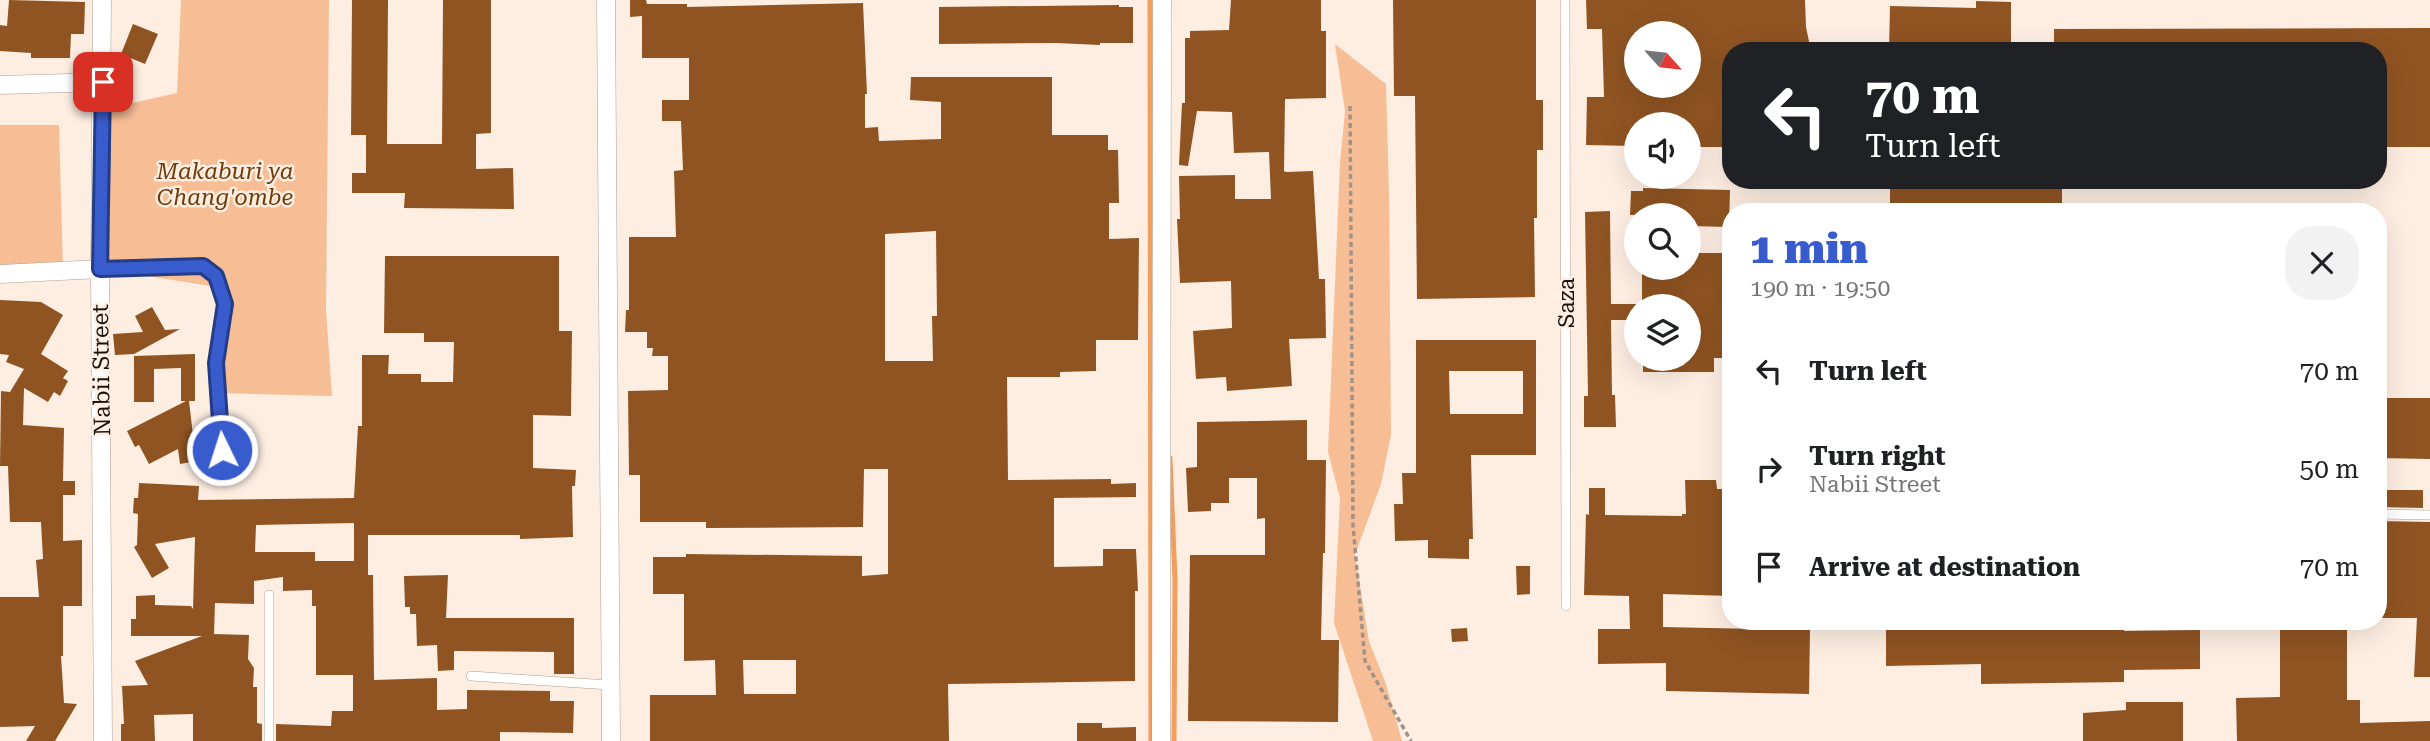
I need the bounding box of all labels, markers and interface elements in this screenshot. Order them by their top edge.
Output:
north arrow [1624,21,1701,98]
map controls [1624,21,1701,371]
pin [73,52,133,112]
icon: arrive [84,63,122,101]
text: 70 m [1865,68,1980,125]
icon: left [1750,70,1841,161]
button: sound [1624,112,1701,189]
text: Turn left [1865,127,2000,165]
park label: Makaburi ya Chang'ombe [155,158,294,211]
button: search [1624,203,1701,280]
text: 1 min [1750,224,1868,273]
button: close [2285,226,2359,300]
text: 190 m · 19:50 [1750,275,1890,302]
street label: Saza [1553,277,1580,328]
button: layers [1624,294,1701,371]
street label: Nabii Street [87,303,116,436]
icon: left [1750,352,1788,390]
text: Turn left [1809,356,1927,386]
text: 70 m [2300,356,2359,386]
position arrow [185,413,259,487]
text: Turn right [1809,441,1945,471]
icon: right [1750,450,1788,488]
text: 50 m [2300,454,2359,484]
text: Nabii Street [1809,471,1941,498]
icon: arrive [1750,548,1788,586]
text: Arrive at destination [1809,552,2080,582]
text: 70 m [2300,552,2359,582]

